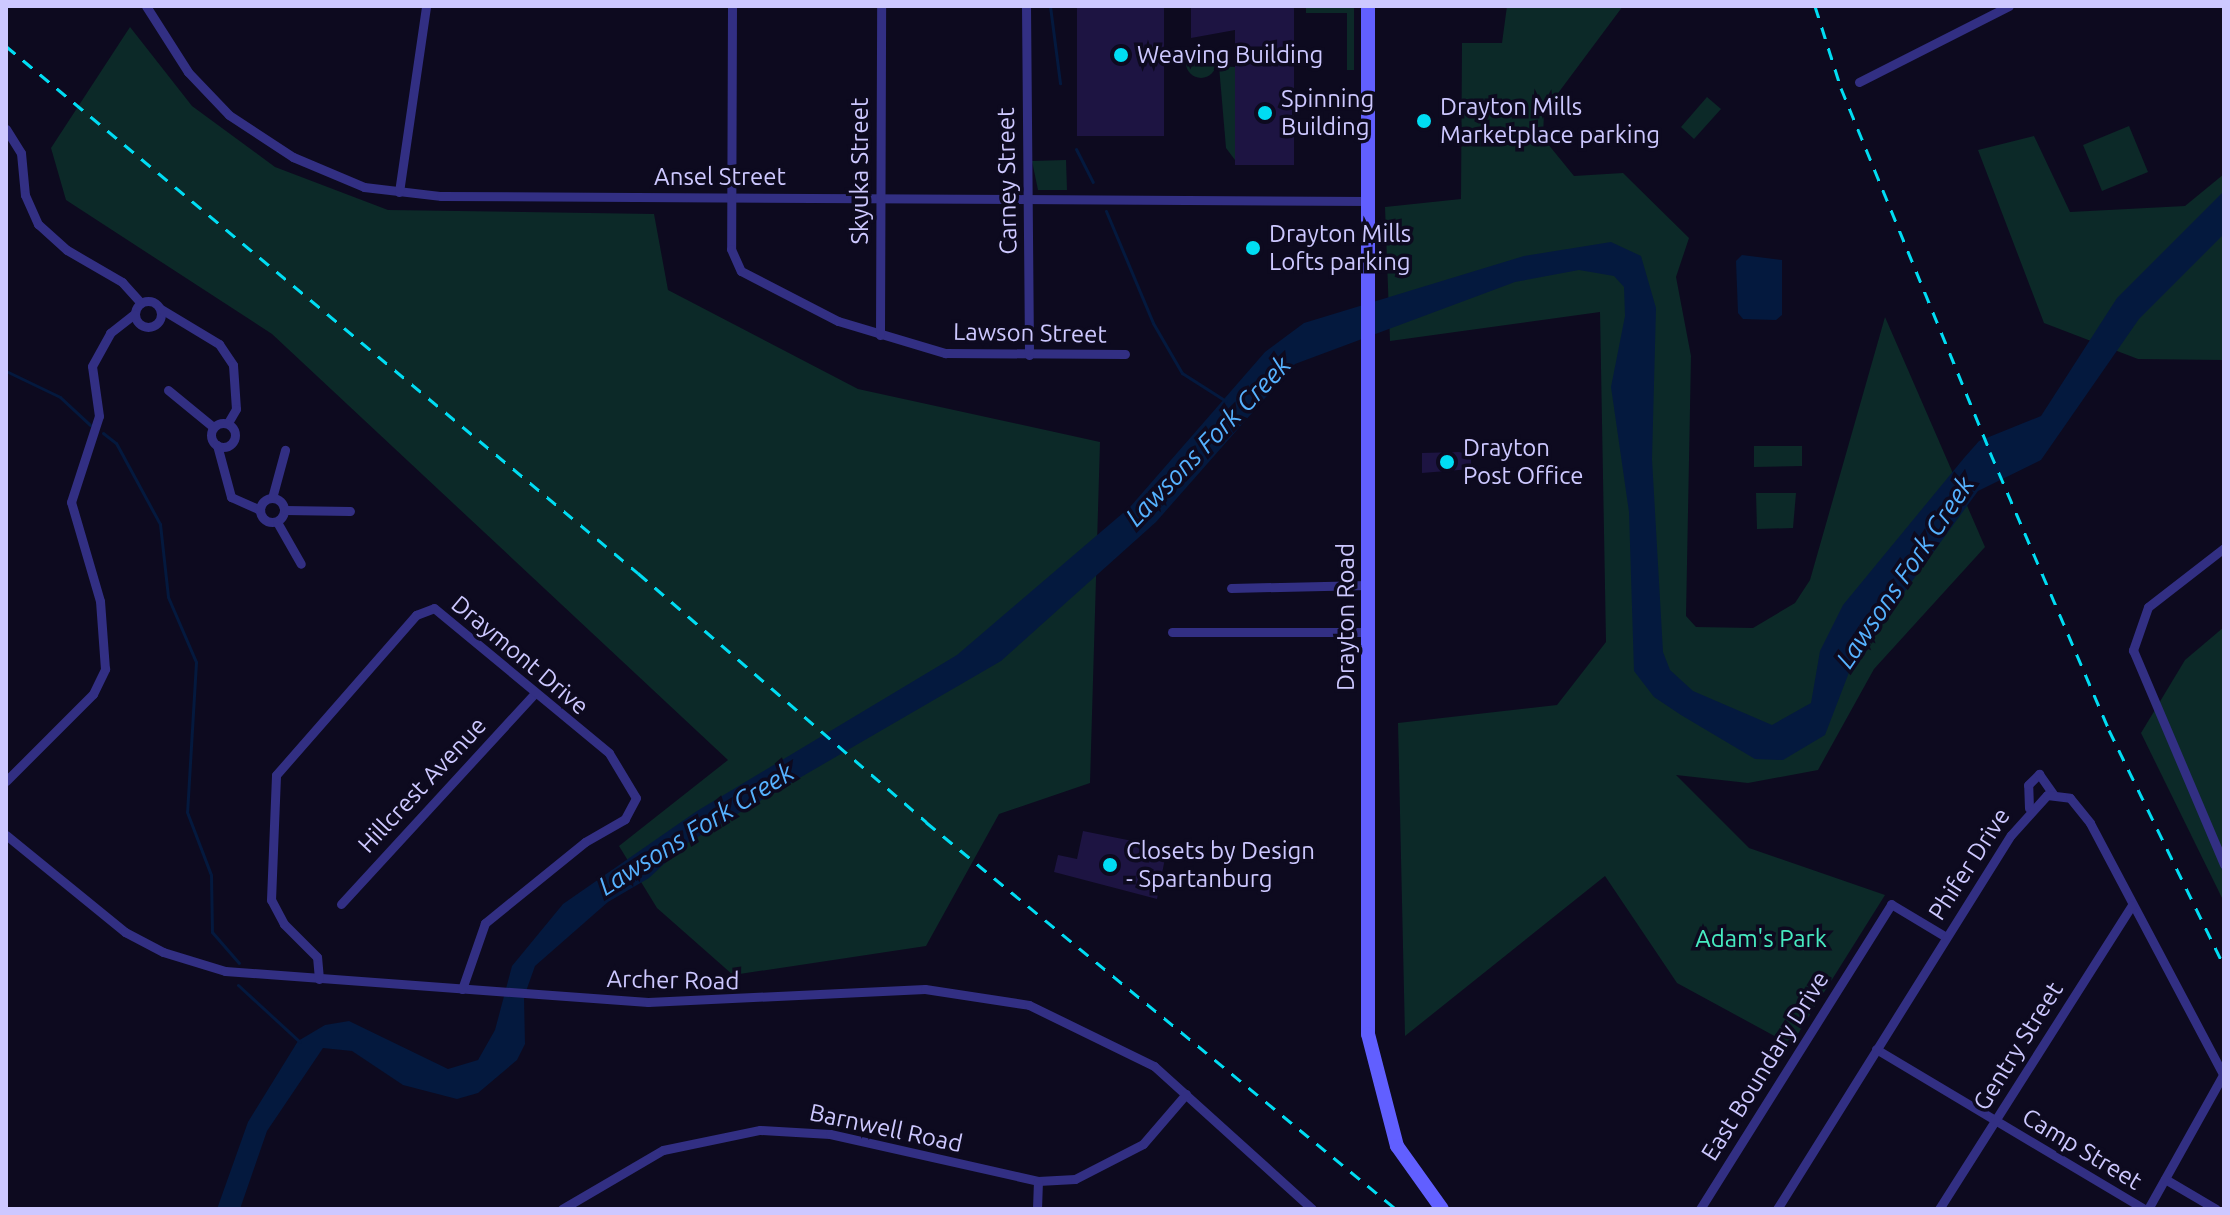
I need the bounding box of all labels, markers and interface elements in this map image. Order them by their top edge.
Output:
place label: Weaving Building [1137,41,1323,69]
marker: Weaving Building [1112,46,1130,64]
place label: Spinning Building [1281,85,1374,141]
place label: Drayton Mills Marketplace parking [1440,93,1660,149]
street label: Skyuka Street [846,98,874,244]
marker: Spinning Building [1256,104,1274,122]
street label: Carney Street [991,107,1023,255]
marker: Drayton Mills Marketplace parking [1415,112,1433,130]
street label: Ansel Street [654,163,786,191]
place label: Drayton Mills Lofts parking [1269,220,1411,276]
marker: Drayton Mills Lofts parking [1244,239,1262,257]
street label: Lawson Street [953,317,1107,349]
water label: Lawsons Fork Creek [1119,349,1297,533]
place label: Drayton Post Office [1463,434,1584,490]
marker: Drayton Post Office [1438,453,1456,471]
water label: Lawsons Fork Creek [1829,470,1981,674]
street label: Drayton Road [1332,543,1360,691]
street label: Draymont Drive [446,589,594,721]
street label: Hillcrest Avenue [352,711,492,859]
water label: Lawsons Fork Creek [592,756,800,902]
street label: Phifer Drive [1922,803,2016,925]
place label: Closets by Design - Spartanburg [1126,837,1315,893]
marker: Closets by Design - Spartanburg [1101,856,1119,874]
park label: Adam's Park [1695,925,1827,953]
street label: Archer Road [606,964,740,996]
street label: East Boundary Drive [1695,966,1835,1166]
street label: Gentry Street [1967,976,2069,1116]
street label: Barnwell Road [807,1098,965,1158]
street label: Camp Street [2017,1102,2147,1196]

